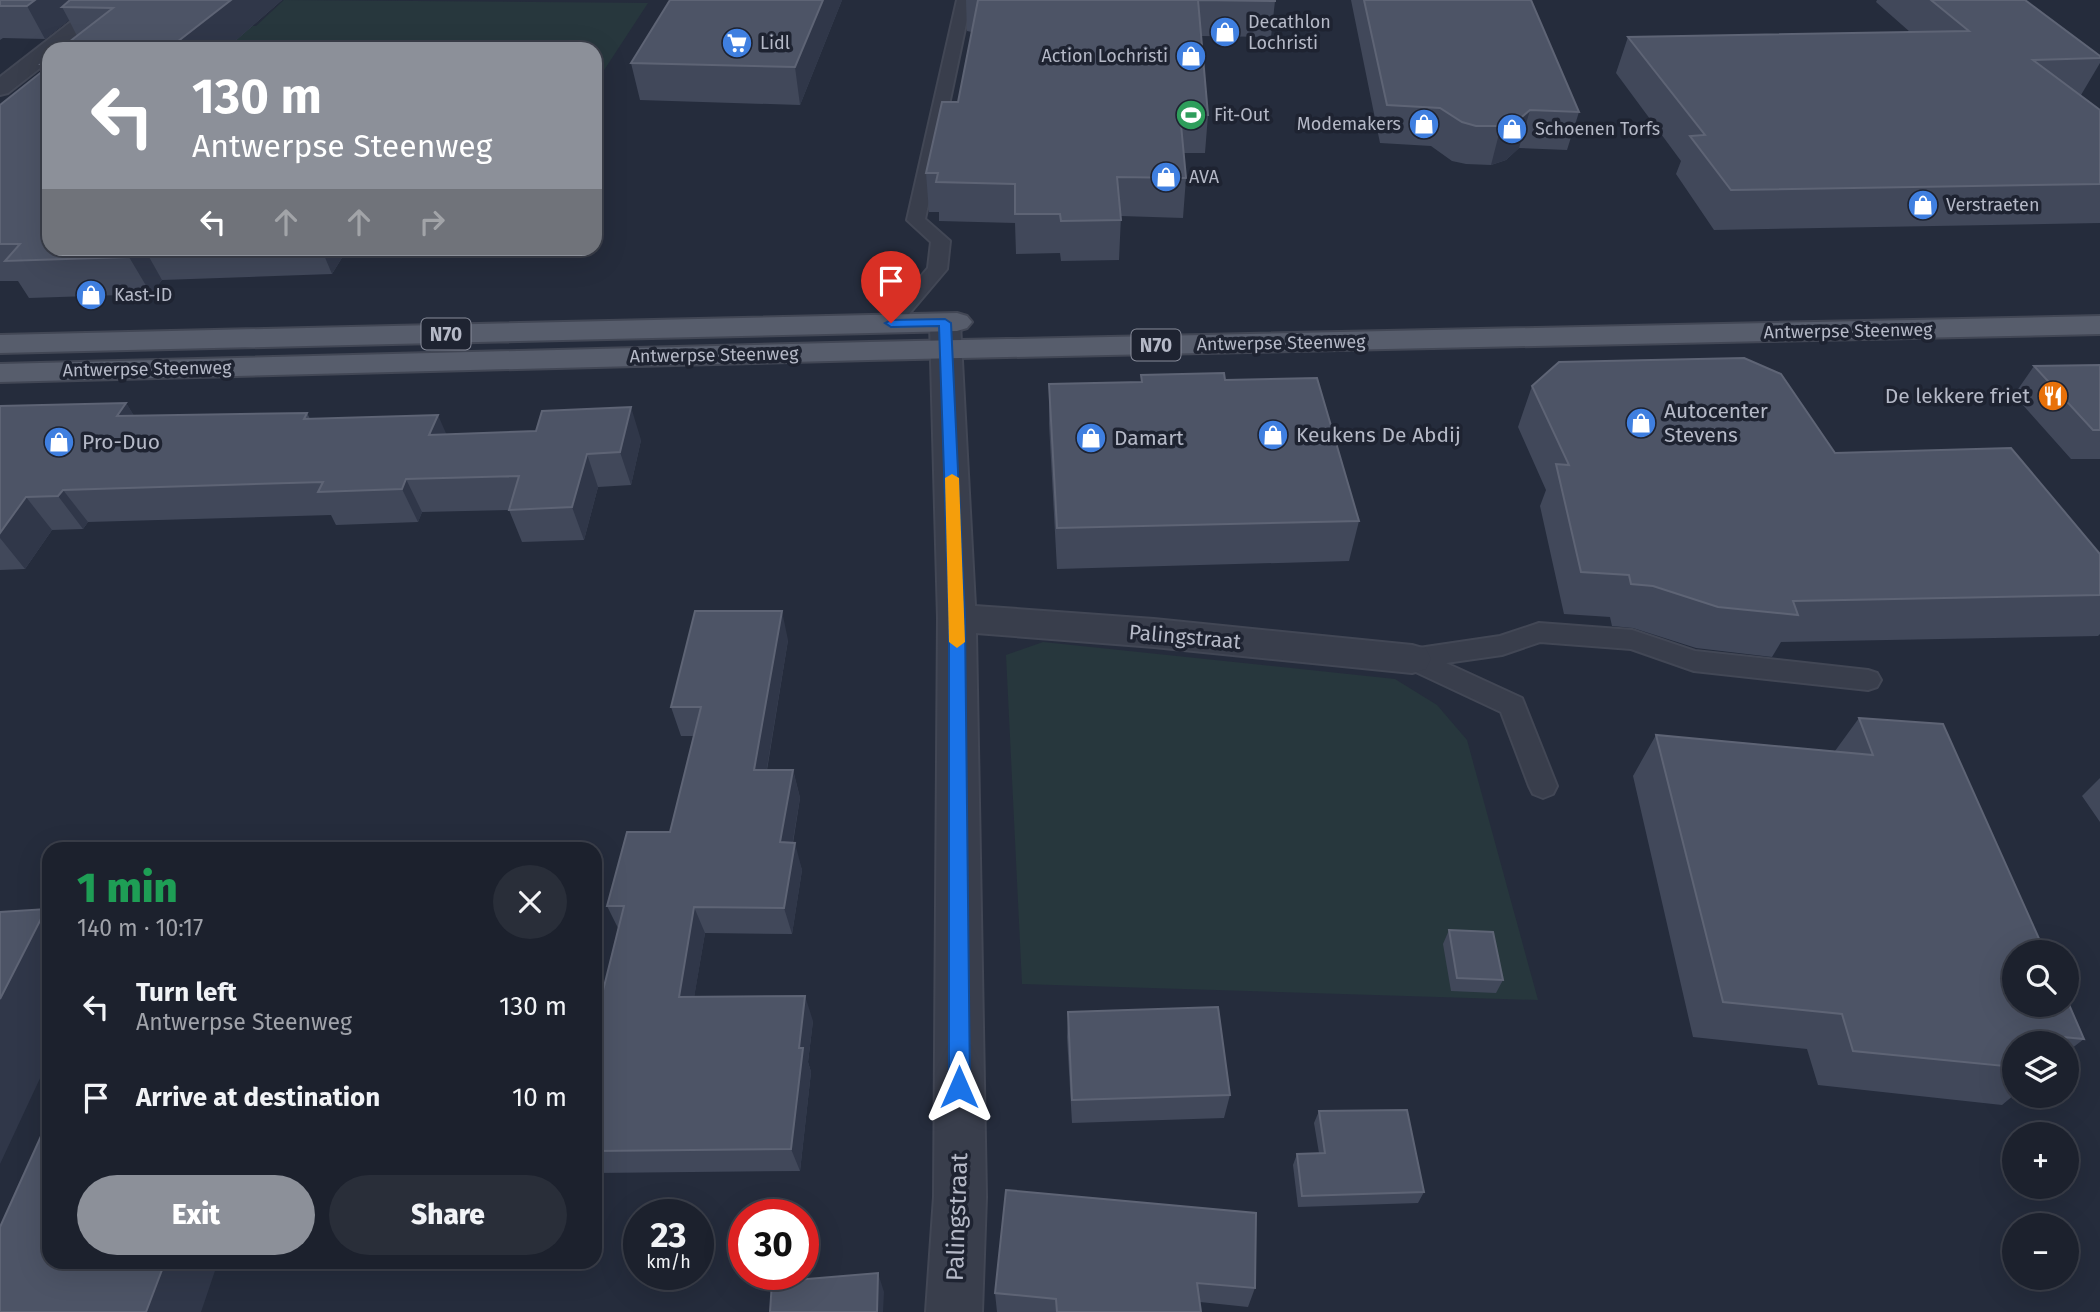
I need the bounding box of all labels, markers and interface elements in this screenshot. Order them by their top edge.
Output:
place label: Decathlon Lochristi [1248,11,1331,54]
shop icon: Decathlon Lochristi [1208,15,1242,49]
supermarket icon: Lidl [720,26,754,60]
place label: Lidl [760,32,790,54]
shop icon: Action Lochristi [1174,39,1208,73]
place label: Action Lochristi [1041,45,1168,67]
text: 130 m [192,67,322,126]
icon: left [77,70,168,161]
sports icon: Fit-Out [1174,98,1208,132]
place label: Fit-Out [1214,104,1270,126]
shop icon: Modemakers [1407,107,1441,141]
shop icon: Schoenen Torfs [1495,112,1529,146]
place label: Modemakers [1297,113,1401,135]
place label: Schoenen Torfs [1535,118,1660,140]
text: Antwerpse Steenweg [192,127,492,165]
shop icon: AVA [1149,160,1183,194]
place label: AVA [1189,166,1220,188]
shop icon: Verstraeten [1906,188,1940,222]
place label: Verstraeten [1946,194,2039,216]
icon: left [194,203,232,241]
icon: ahead [267,203,305,241]
icon: ahead [340,203,378,241]
icon: right [413,203,451,241]
pin [861,251,921,323]
icon: arrive [872,262,910,300]
shop icon: Kast-ID [74,278,108,312]
place label: Kast-ID [114,284,172,306]
road number: N70 [422,318,471,350]
street label: Antwerpse Steenweg [1763,319,1933,343]
road number: N70 [1132,330,1180,360]
street label: Antwerpse Steenweg [1196,331,1366,355]
street label: Antwerpse Steenweg [629,343,799,367]
street label: Antwerpse Steenweg [62,357,232,381]
restaurant icon: De lekkere friet [2036,379,2070,413]
place label: De lekkere friet [1885,383,2030,409]
place label: Autocenter Stevens [1664,398,1768,448]
shop icon: Autocenter Stevens [1624,406,1658,440]
shop icon: Keukens De Abdij [1256,418,1290,452]
shop icon: Damart [1074,421,1108,455]
place label: Keukens De Abdij [1296,422,1461,448]
shop icon: Pro-Duo [42,425,76,459]
place label: Damart [1114,425,1184,451]
place label: Pro-Duo [82,429,160,455]
street label: Palingstraat [1128,619,1243,655]
text: 1 min [77,863,178,913]
button: close [493,865,567,939]
text: 140 m · 10:17 [77,914,203,942]
map controls [2002,940,2079,1290]
button: search [2002,940,2079,1017]
text: Turn left [136,977,237,1008]
icon: left [77,988,115,1026]
text: 130 m [499,991,567,1022]
text: Antwerpse Steenweg [136,1008,352,1036]
button: layers [2002,1031,2079,1108]
position arrow [922,1050,996,1124]
icon: arrive [77,1079,115,1117]
text: Arrive at destination [136,1082,380,1113]
text: 10 m [512,1082,567,1113]
button: + [2002,1122,2079,1199]
street label: Palingstraat [941,1152,973,1282]
button: Exit [77,1175,315,1255]
button: Share [329,1175,567,1255]
speed limit sign: 30 [728,1199,819,1290]
button: − [2002,1213,2079,1290]
text: 23 [650,1214,687,1256]
text: km/h [646,1251,691,1273]

